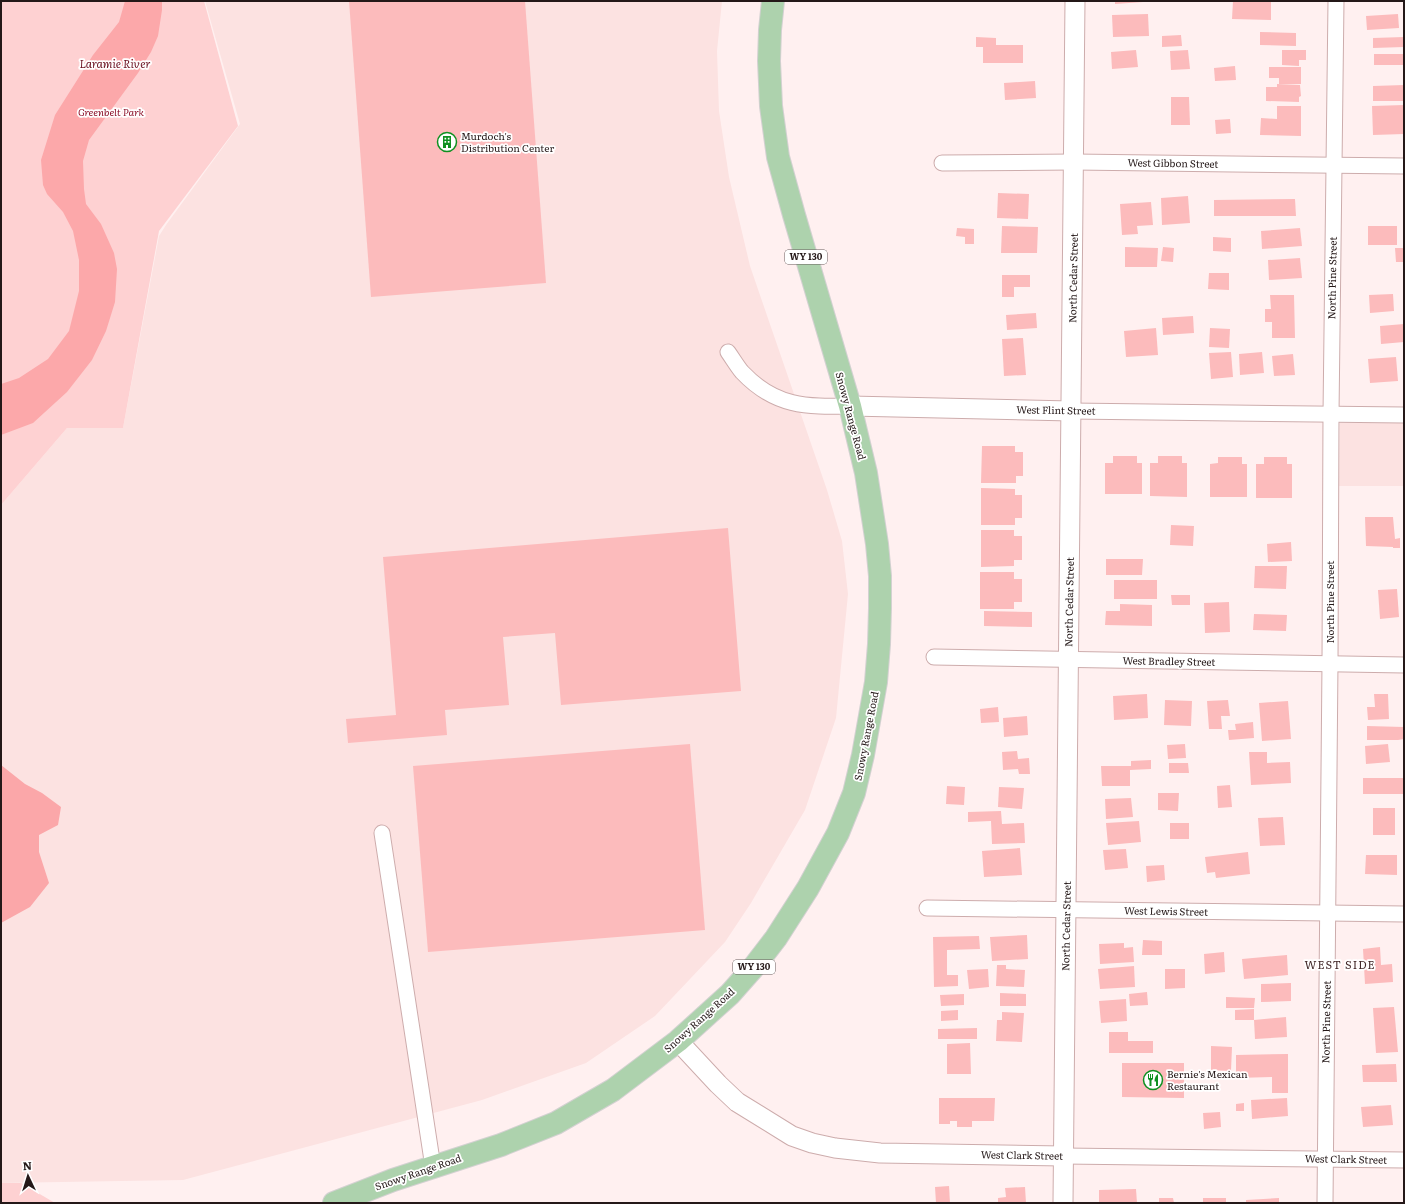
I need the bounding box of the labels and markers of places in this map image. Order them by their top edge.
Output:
place label: Murdoch's Distribution Center [461,128,554,155]
building icon: Murdoch's Distribution Center [436,131,458,153]
place label: Bernie's Mexican Restaurant [1167,1066,1248,1093]
restaurant icon: Bernie's Mexican Restaurant [1142,1069,1164,1091]

